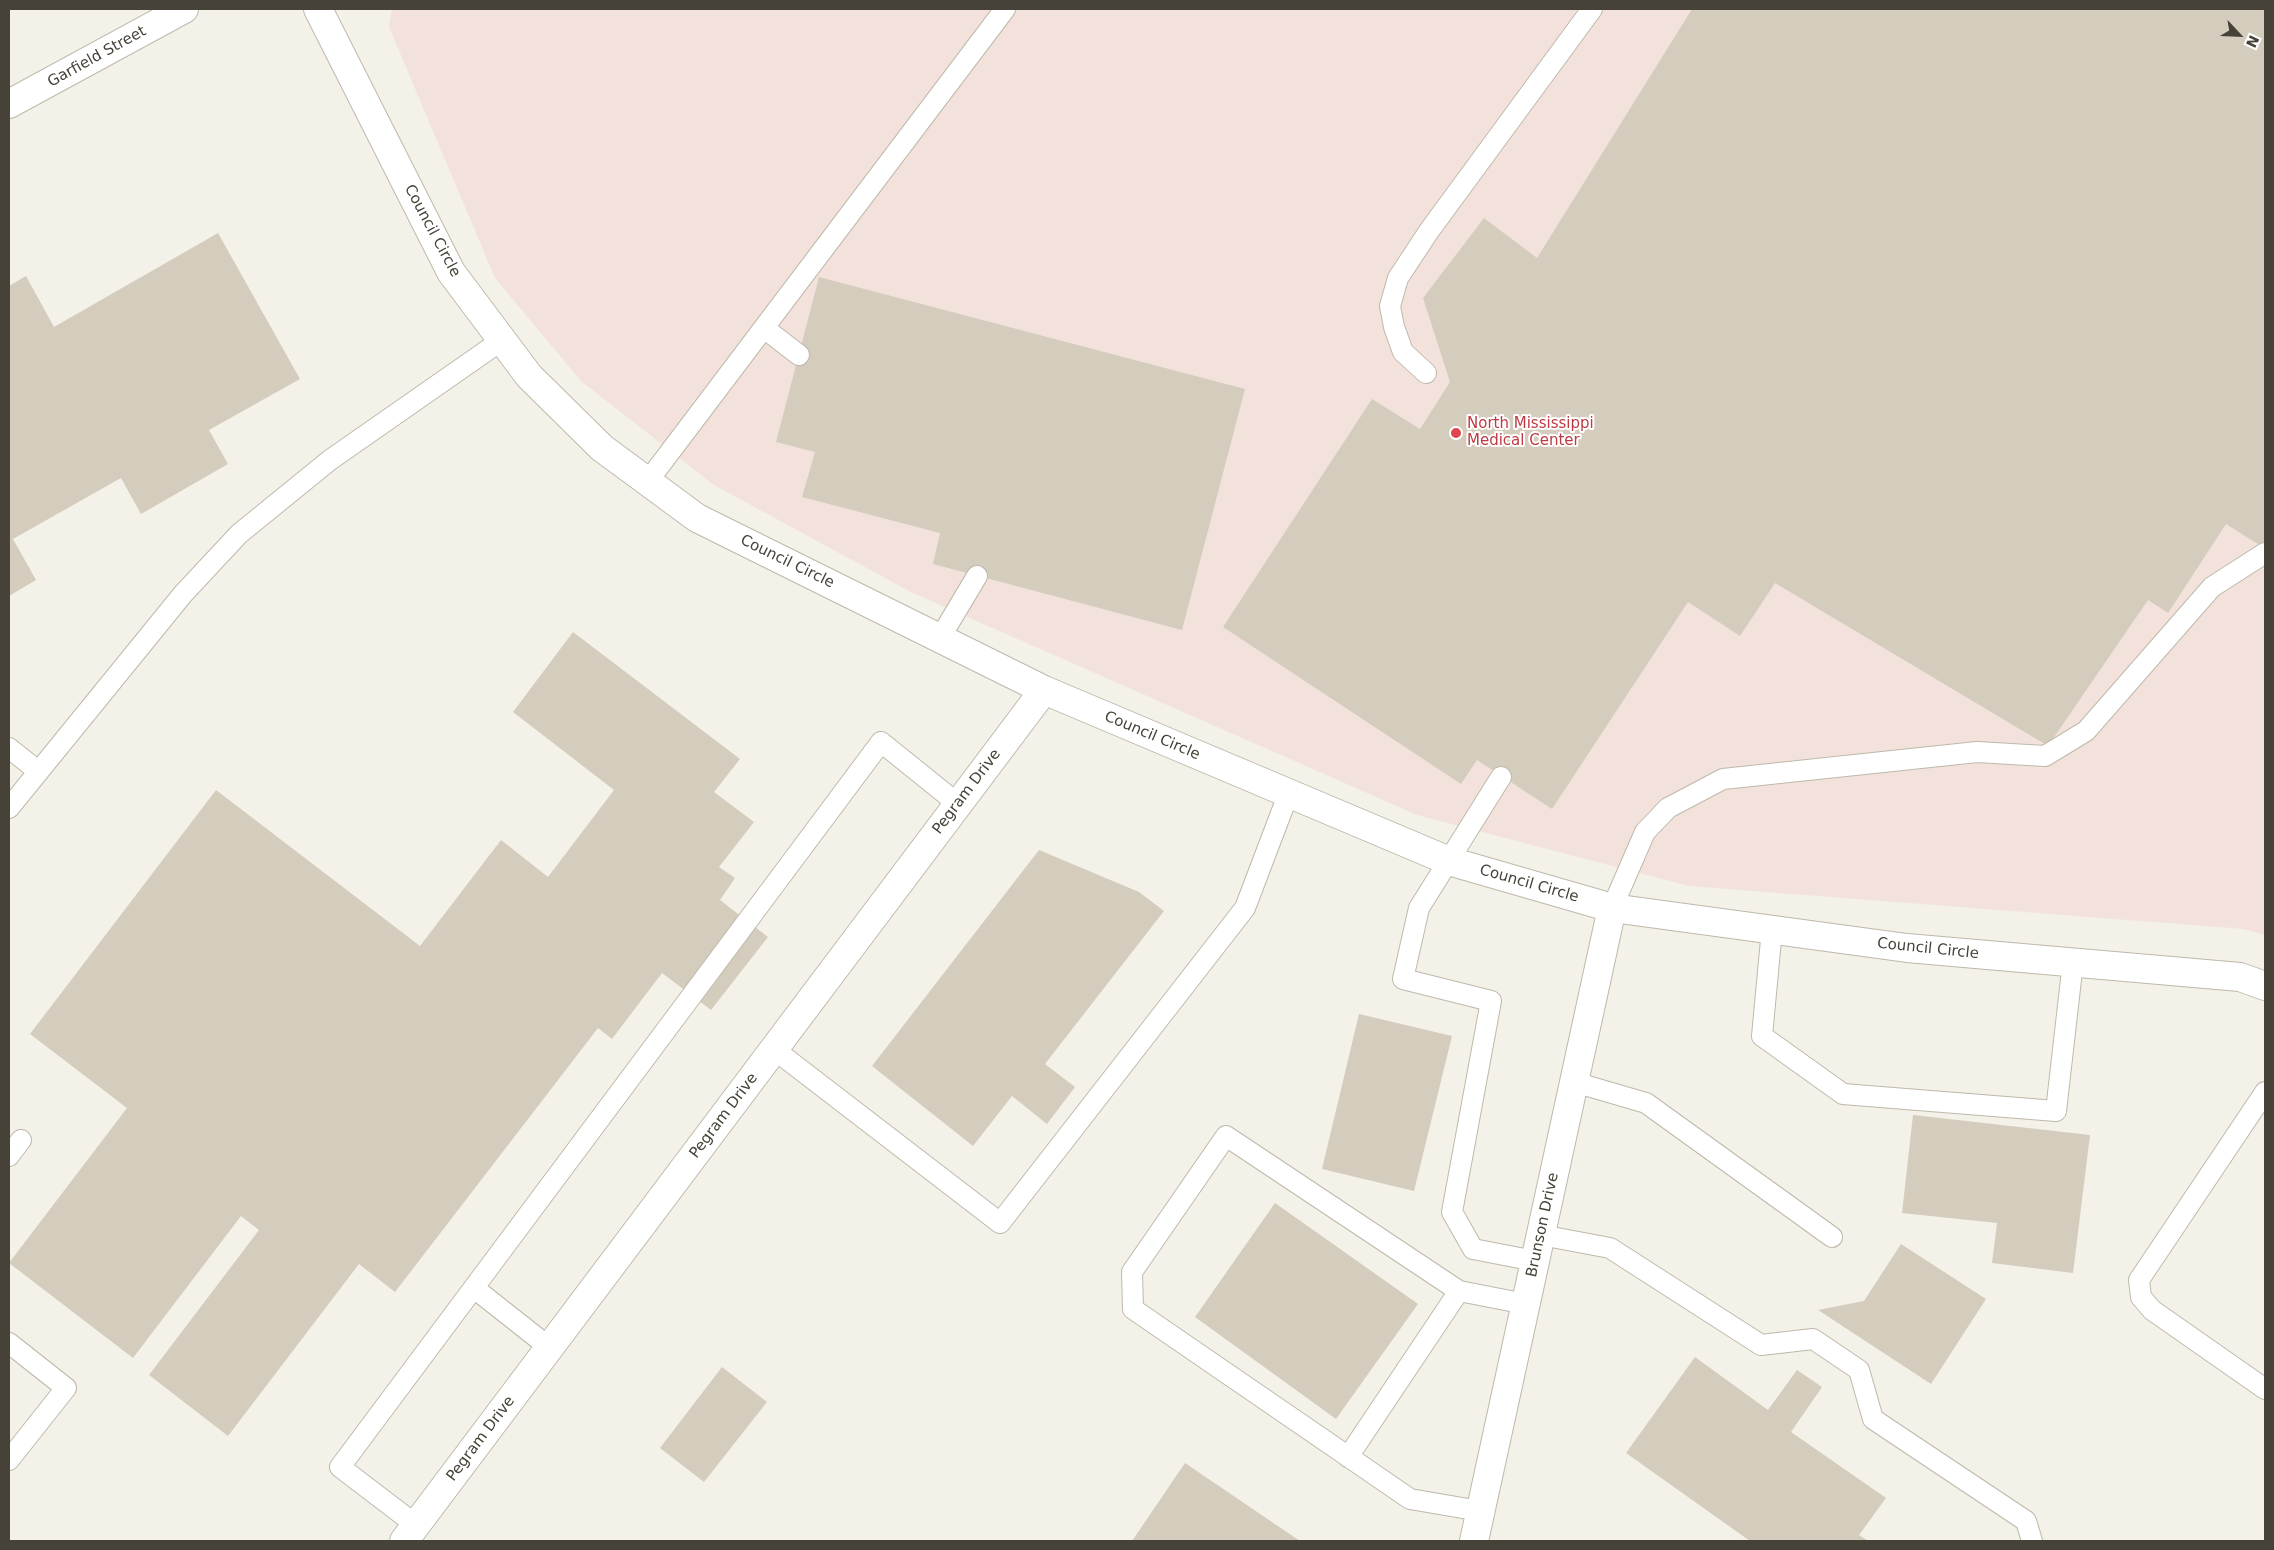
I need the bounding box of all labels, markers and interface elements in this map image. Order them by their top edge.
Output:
north arrow [2214,10,2264,60]
street label: Garfield Street [45,23,149,91]
text: N [2243,33,2262,50]
street label: Council Circle [400,182,464,280]
place label: North Mississippi Medical Center [1467,415,1594,450]
marker: North Mississippi Medical Center [1449,426,1463,440]
street label: Council Circle [737,532,837,592]
street label: Council Circle [1101,708,1203,764]
street label: Pegram Drive [929,746,1005,838]
street label: Council Circle [1477,861,1581,907]
street label: Council Circle [1876,935,1980,963]
street label: Pegram Drive [686,1070,762,1162]
street label: Brunson Drive [1523,1171,1563,1279]
street label: Pegram Drive [443,1393,519,1485]

